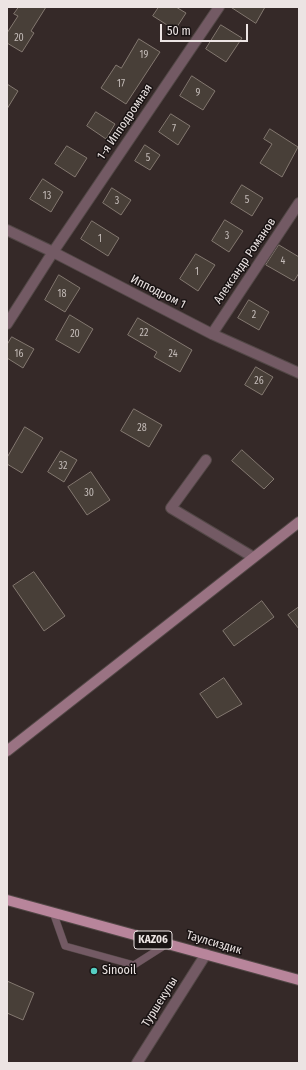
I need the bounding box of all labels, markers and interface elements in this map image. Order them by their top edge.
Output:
scale bar [162,16,250,42]
text: 50 m [167,24,191,38]
house number: 20 [14,32,24,44]
house number: 19 [140,49,148,61]
house number: 17 [117,78,125,90]
street label: 1-я Ипподромная [94,81,156,163]
house number: 9 [196,87,200,99]
house number: 7 [172,123,176,135]
house number: 5 [146,152,150,164]
house number: 13 [43,190,51,202]
house number: 5 [245,194,249,206]
house number: 3 [115,195,119,207]
street label: Александр Романов [211,215,279,307]
house number: 3 [225,230,229,242]
house number: 1 [98,233,102,245]
house number: 4 [281,255,285,267]
house number: 1 [195,266,199,278]
street label: Ипподром 1 [128,272,188,312]
house number: 18 [58,288,66,300]
house number: 2 [252,309,256,321]
house number: 22 [140,327,148,339]
house number: 20 [70,328,80,340]
house number: 16 [15,348,23,360]
house number: 24 [168,348,178,360]
house number: 26 [254,375,264,387]
house number: 28 [137,422,147,434]
house number: 32 [59,460,67,472]
house number: 30 [84,487,94,499]
street label: Таулсиздик [185,928,243,958]
road number: KAZ06 [134,931,172,949]
place label: Sinooil [102,964,136,978]
marker: Sinooil [89,966,99,976]
street label: Туршекулы [139,974,181,1030]

